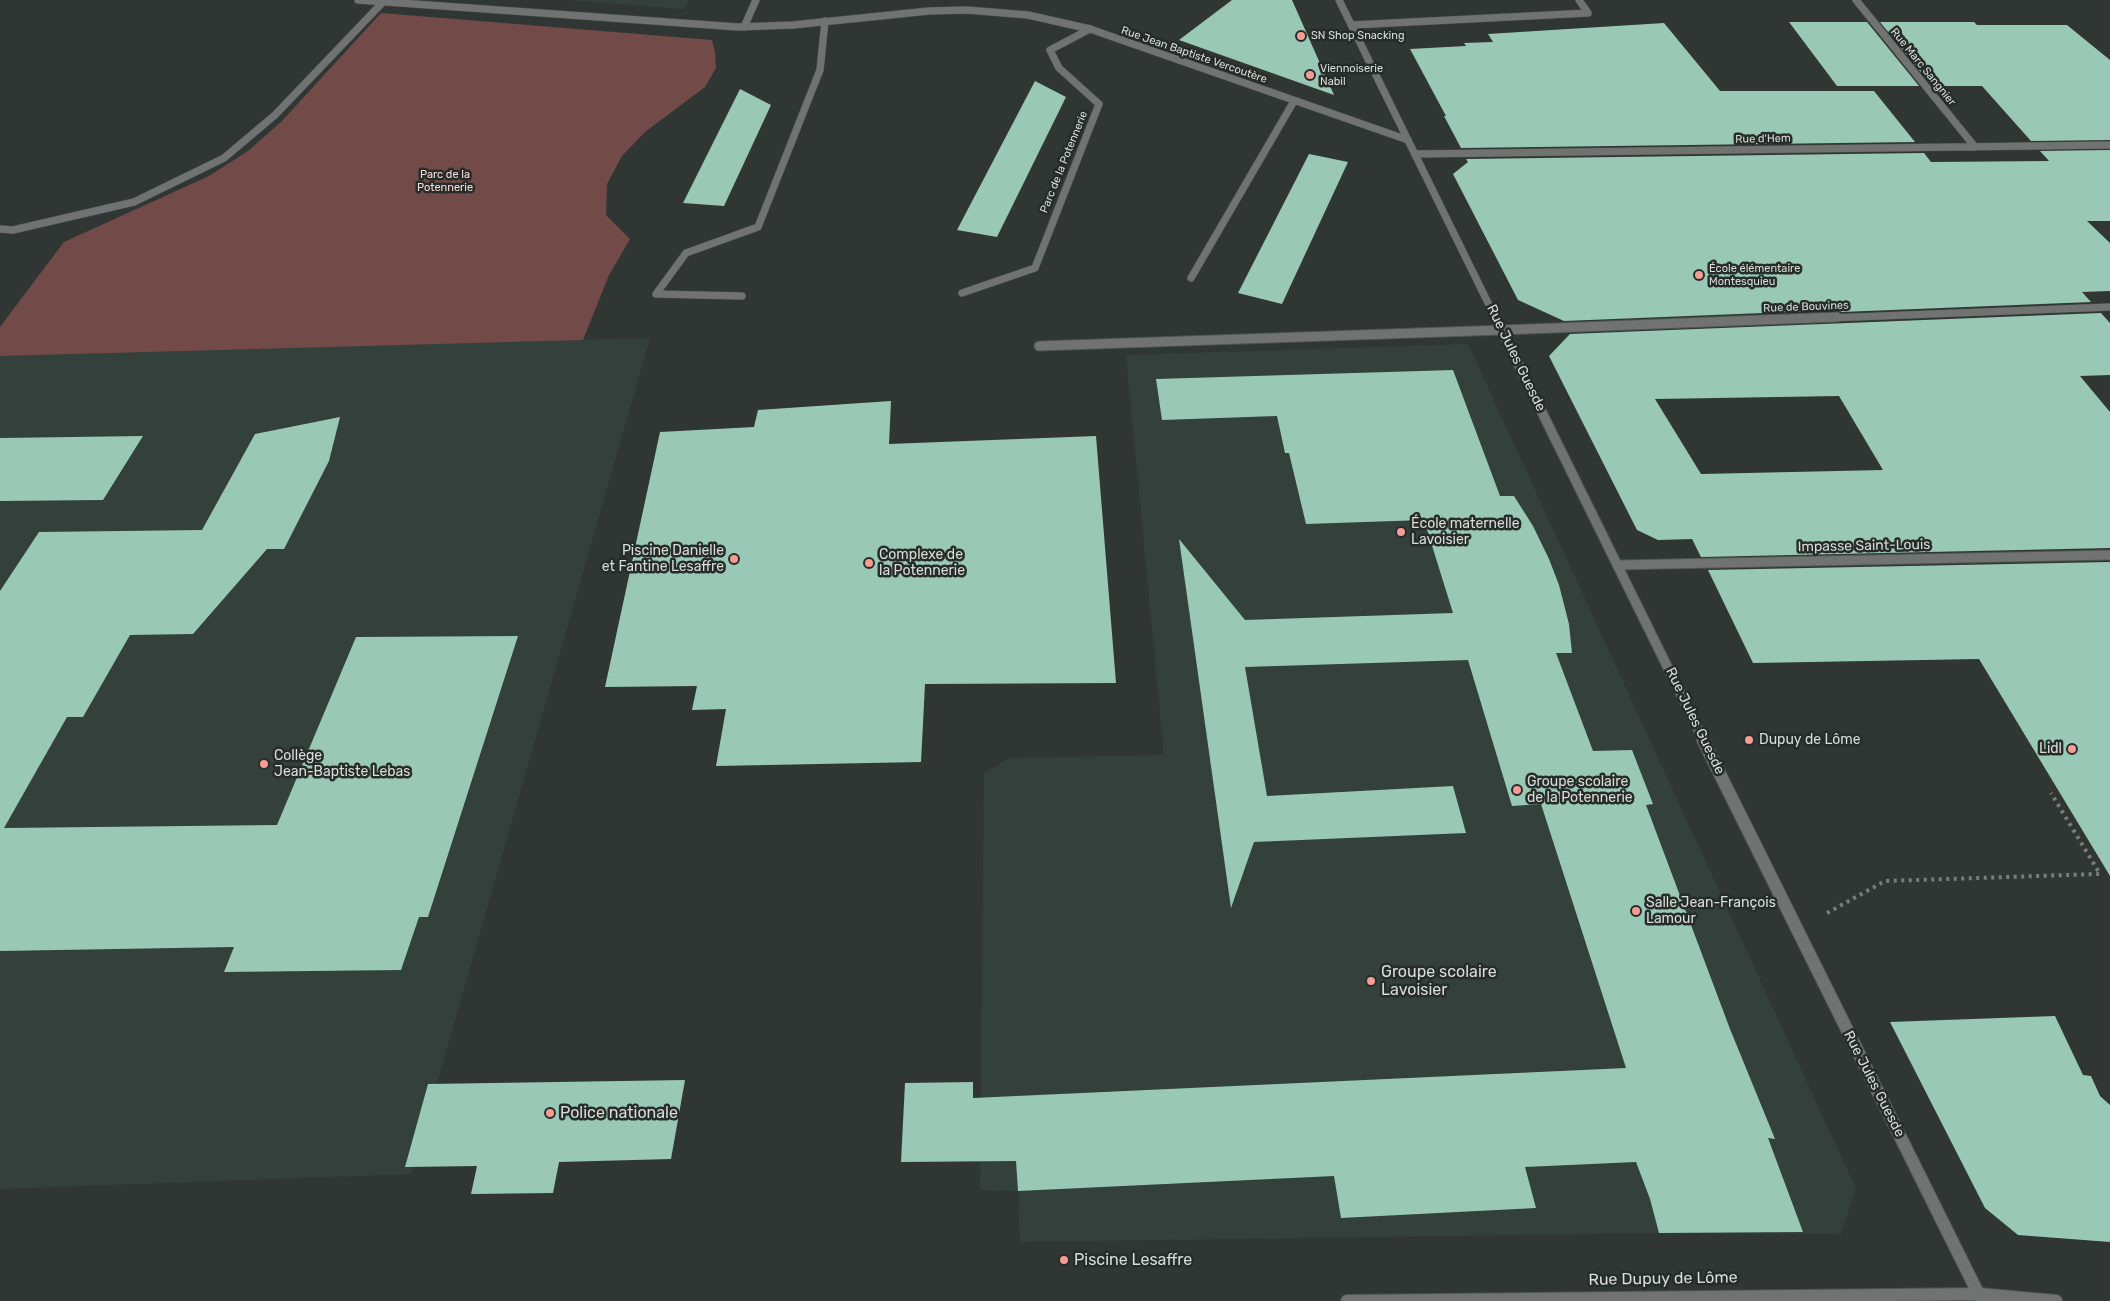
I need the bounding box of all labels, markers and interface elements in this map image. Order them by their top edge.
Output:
street label: Rue Jean Baptiste Vercoutère [1119,24,1269,86]
street label: Rue Marc Sangnier [1888,25,1958,109]
place label: SN Shop Snacking [1311,29,1405,43]
marker: SN Shop Snacking [1295,30,1307,42]
place label: Viennoiserie Nabil [1320,62,1383,88]
marker: Viennoiserie Nabil [1304,69,1316,81]
street label: Parc de la Potennerie [1037,109,1091,215]
street label: Rue d'Hem [1735,132,1791,146]
park label: Parc de la Potennerie [417,168,473,194]
place label: École élémentaire Montesquieu [1709,262,1800,288]
marker: École élémentaire Montesquieu [1693,269,1705,281]
street label: Rue de Bouvines [1763,299,1849,315]
street label: Rue Jules Guesde [1483,302,1549,414]
place label: École maternelle Lavoisier [1411,516,1520,548]
marker: École maternelle Lavoisier [1395,526,1407,538]
street label: Impasse Saint-Louis [1797,536,1931,556]
place label: Piscine Danielle et Fantine Lesaffre [602,543,724,576]
place label: Complexe de la Potennerie [879,547,965,580]
marker: Piscine Danielle et Fantine Lesaffre [728,553,740,565]
marker: Complexe de la Potennerie [863,557,875,569]
street label: Rue Jules Guesde [1662,665,1728,777]
place label: Dupuy de Lôme [1759,732,1861,748]
marker: Dupuy de Lôme [1743,734,1755,746]
place label: Lidl [2039,741,2062,757]
marker: Lidl [2066,743,2078,755]
place label: Collège Jean-Baptiste Lebas [274,748,410,780]
marker: Collège Jean-Baptiste Lebas [258,758,270,770]
place label: Groupe scolaire de la Potennerie [1527,774,1633,806]
marker: Groupe scolaire de la Potennerie [1511,784,1523,796]
place label: Salle Jean-François Lamour [1646,895,1776,928]
marker: Salle Jean-François Lamour [1630,905,1642,917]
place label: Groupe scolaire Lavoisier [1381,962,1497,1000]
marker: Groupe scolaire Lavoisier [1365,975,1377,987]
street label: Rue Jules Guesde [1840,1028,1908,1140]
place label: Police nationale [560,1103,678,1123]
marker: Police nationale [544,1107,556,1119]
place label: Piscine Lesaffre [1074,1250,1192,1270]
marker: Piscine Lesaffre [1058,1254,1070,1266]
street label: Rue Dupuy de Lôme [1588,1268,1738,1290]

